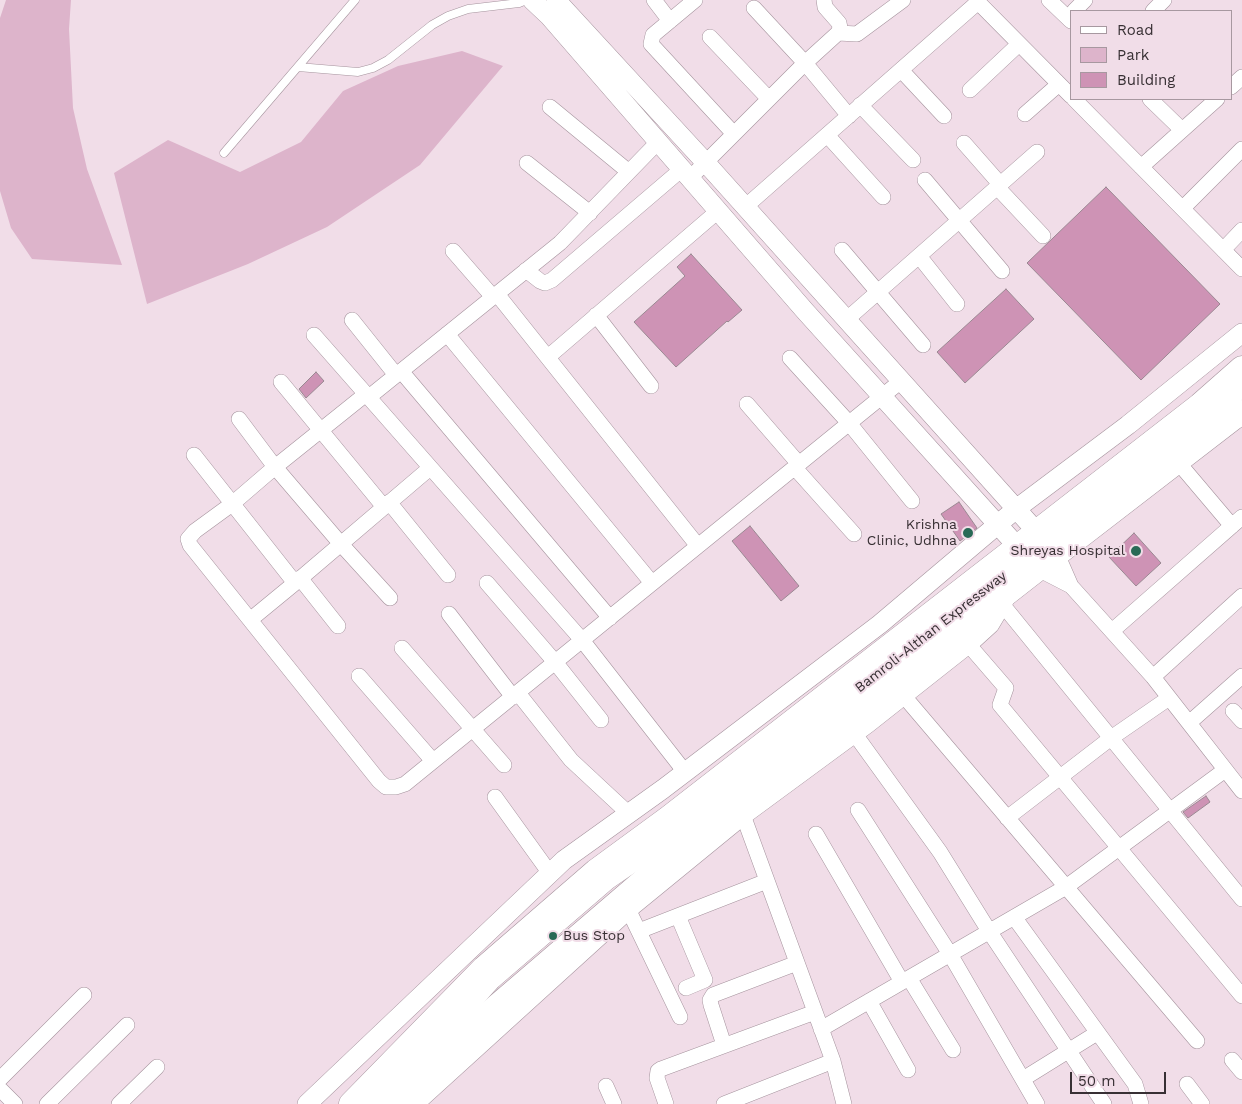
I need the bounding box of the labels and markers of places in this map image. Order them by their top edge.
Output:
place label: Krishna Clinic, Udhna [867,517,957,550]
marker: Krishna Clinic, Udhna [961,526,975,540]
place label: Shreyas Hospital [1010,543,1125,559]
marker: Shreyas Hospital [1129,544,1143,558]
place label: Bus Stop [563,928,625,944]
marker: Bus Stop [547,930,559,942]

